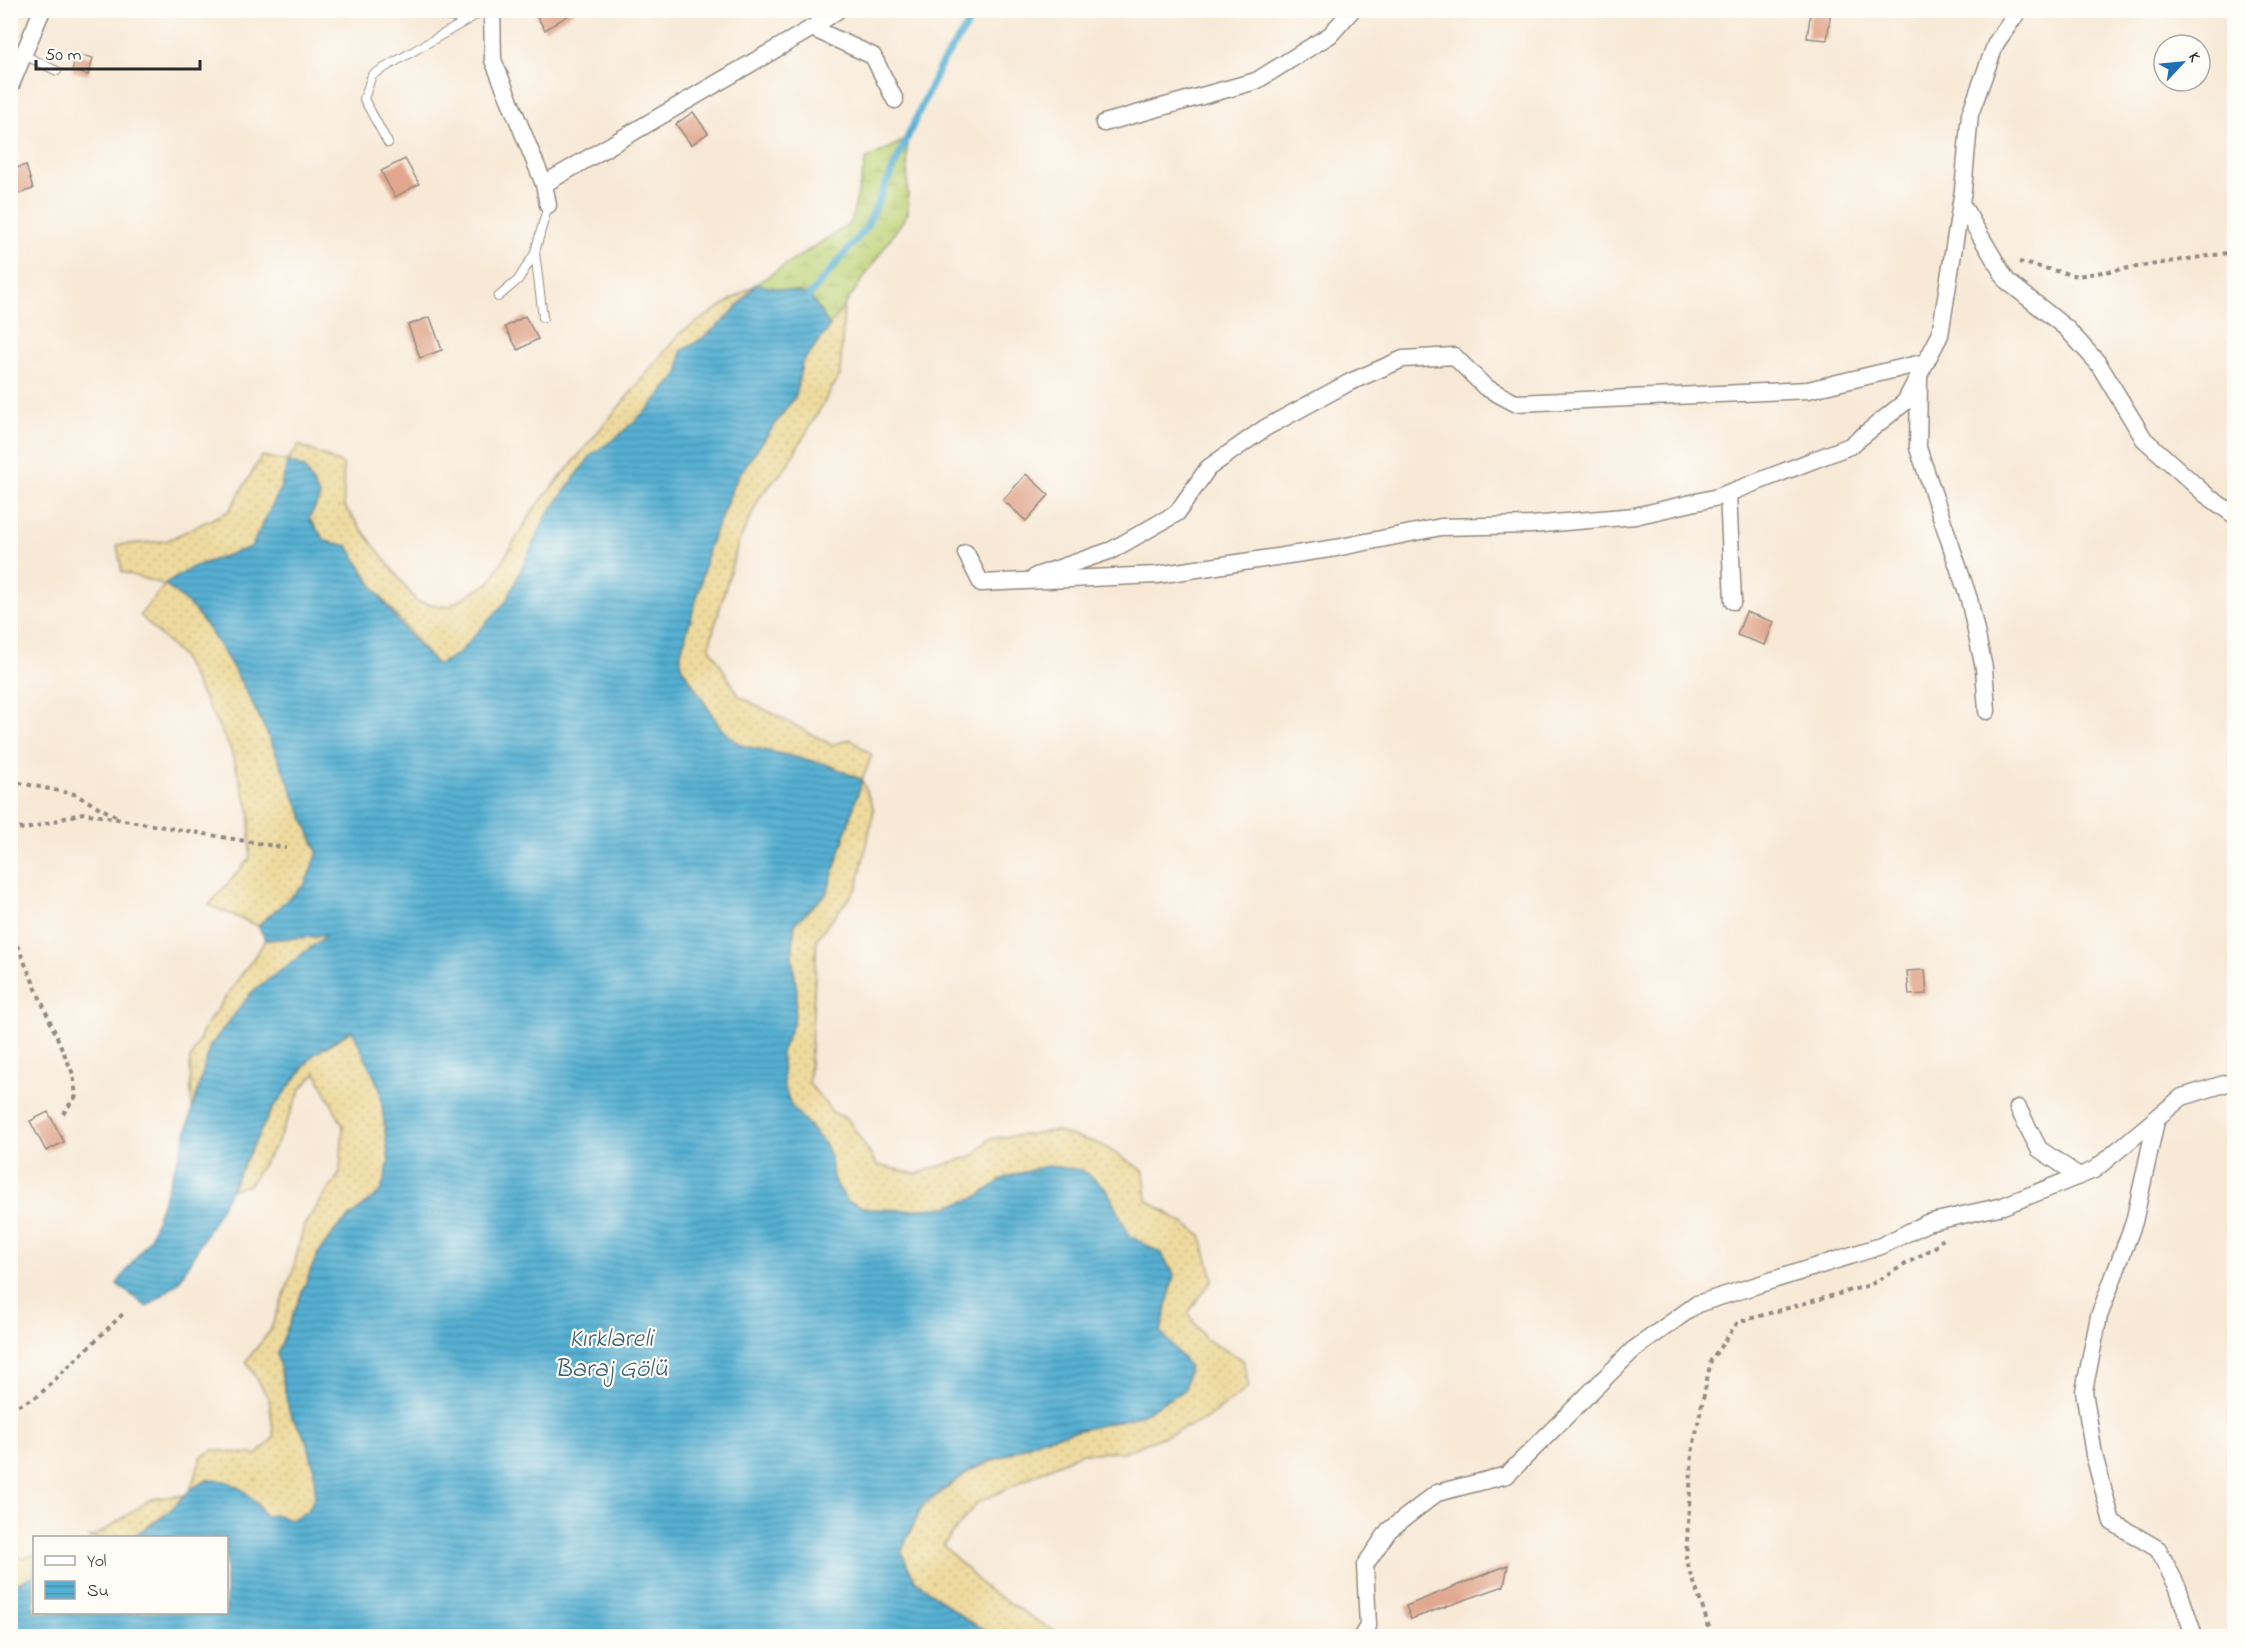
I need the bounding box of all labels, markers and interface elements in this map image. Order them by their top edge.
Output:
scale bar [36,33,200,71]
north arrow [2152,33,2212,93]
text: 50 m [45,43,82,69]
text: K [2181,49,2207,67]
water label: Kırklareli Baraj Gölü [554,1321,668,1389]
legend [33,1536,228,1614]
text: Yol [87,1549,107,1575]
text: Su [87,1579,109,1605]

